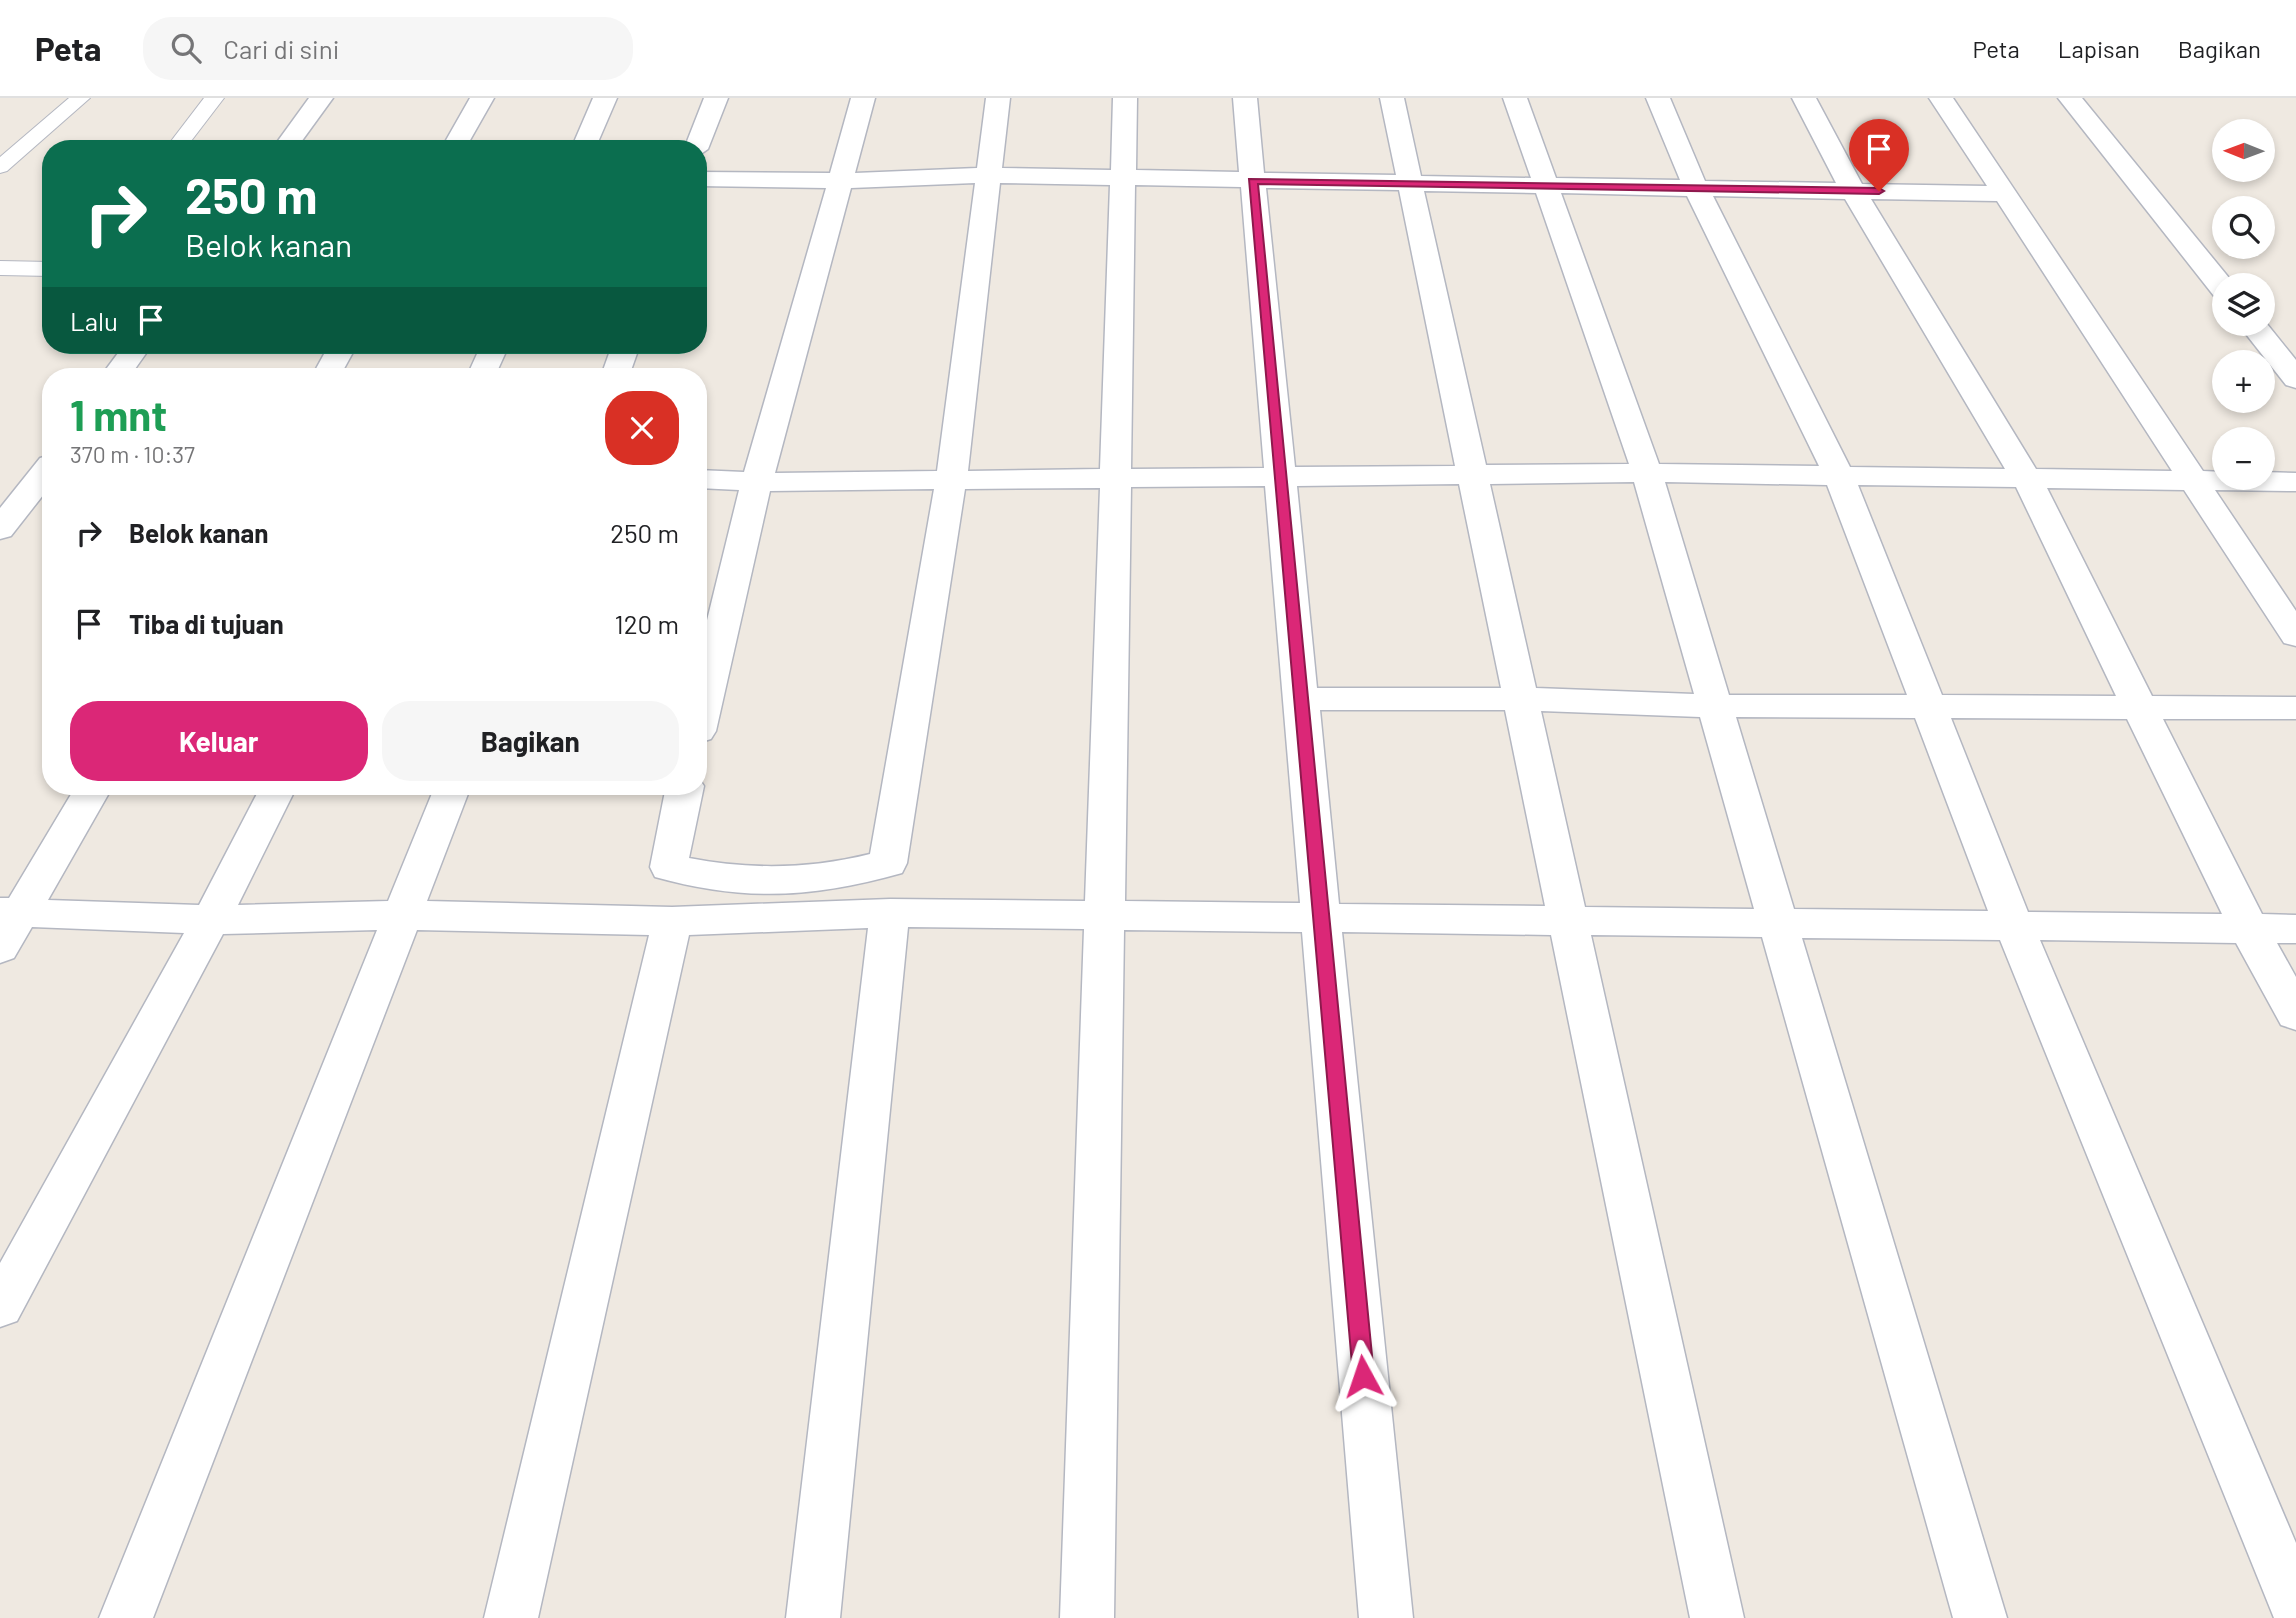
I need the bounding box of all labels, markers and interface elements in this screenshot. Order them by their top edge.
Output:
search box [143,17,633,80]
text: Peta [35,28,101,68]
icon: search [167,29,205,67]
text: Cari di sini [223,33,339,64]
text: Peta [1972,34,2020,63]
text: Lapisan [2058,34,2140,63]
text: Bagikan [2178,34,2261,63]
pin [1849,119,1909,191]
north arrow [2212,119,2275,182]
map controls [2212,119,2275,490]
icon: arrive [1860,130,1898,168]
text: 250 m [185,165,318,224]
icon: right [70,168,161,259]
button: search [2212,196,2275,259]
text: Belok kanan [185,225,352,263]
button: layers [2212,273,2275,336]
icon: arrive [132,301,170,339]
text: Lalu [70,305,118,336]
button: + [2212,350,2275,413]
text: 1 mnt [70,389,167,439]
button: close [605,391,679,465]
button: − [2212,427,2275,490]
text: 370 m · 10:37 [70,440,195,468]
icon: right [70,514,108,552]
text: Belok kanan [129,517,268,548]
text: 250 m [610,517,679,548]
icon: arrive [70,605,108,643]
text: Tiba di tujuan [129,608,284,639]
text: 120 m [615,608,679,639]
button: Keluar [70,701,368,781]
button: Bagikan [382,701,679,781]
position arrow [1326,1339,1400,1413]

